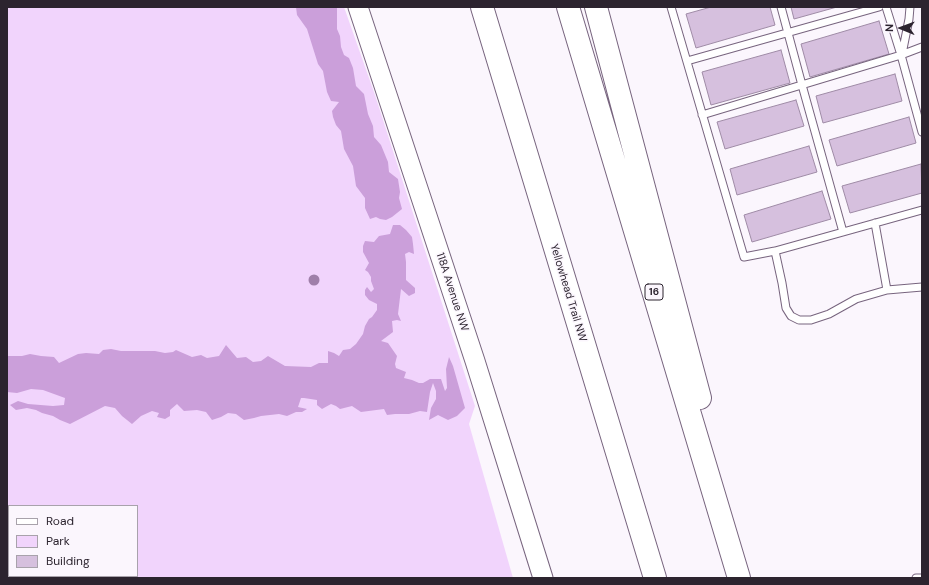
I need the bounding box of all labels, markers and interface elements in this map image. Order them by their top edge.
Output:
north arrow [881,8,921,48]
text: N [882,24,896,32]
street label: Yellowhead Trail NW [547,243,589,343]
street label: 118A Avenue NW [433,251,471,333]
road number: 16 [645,284,663,300]
legend [8,505,138,577]
text: Road [46,513,74,529]
text: Park [46,533,70,549]
text: Building [46,553,90,569]

